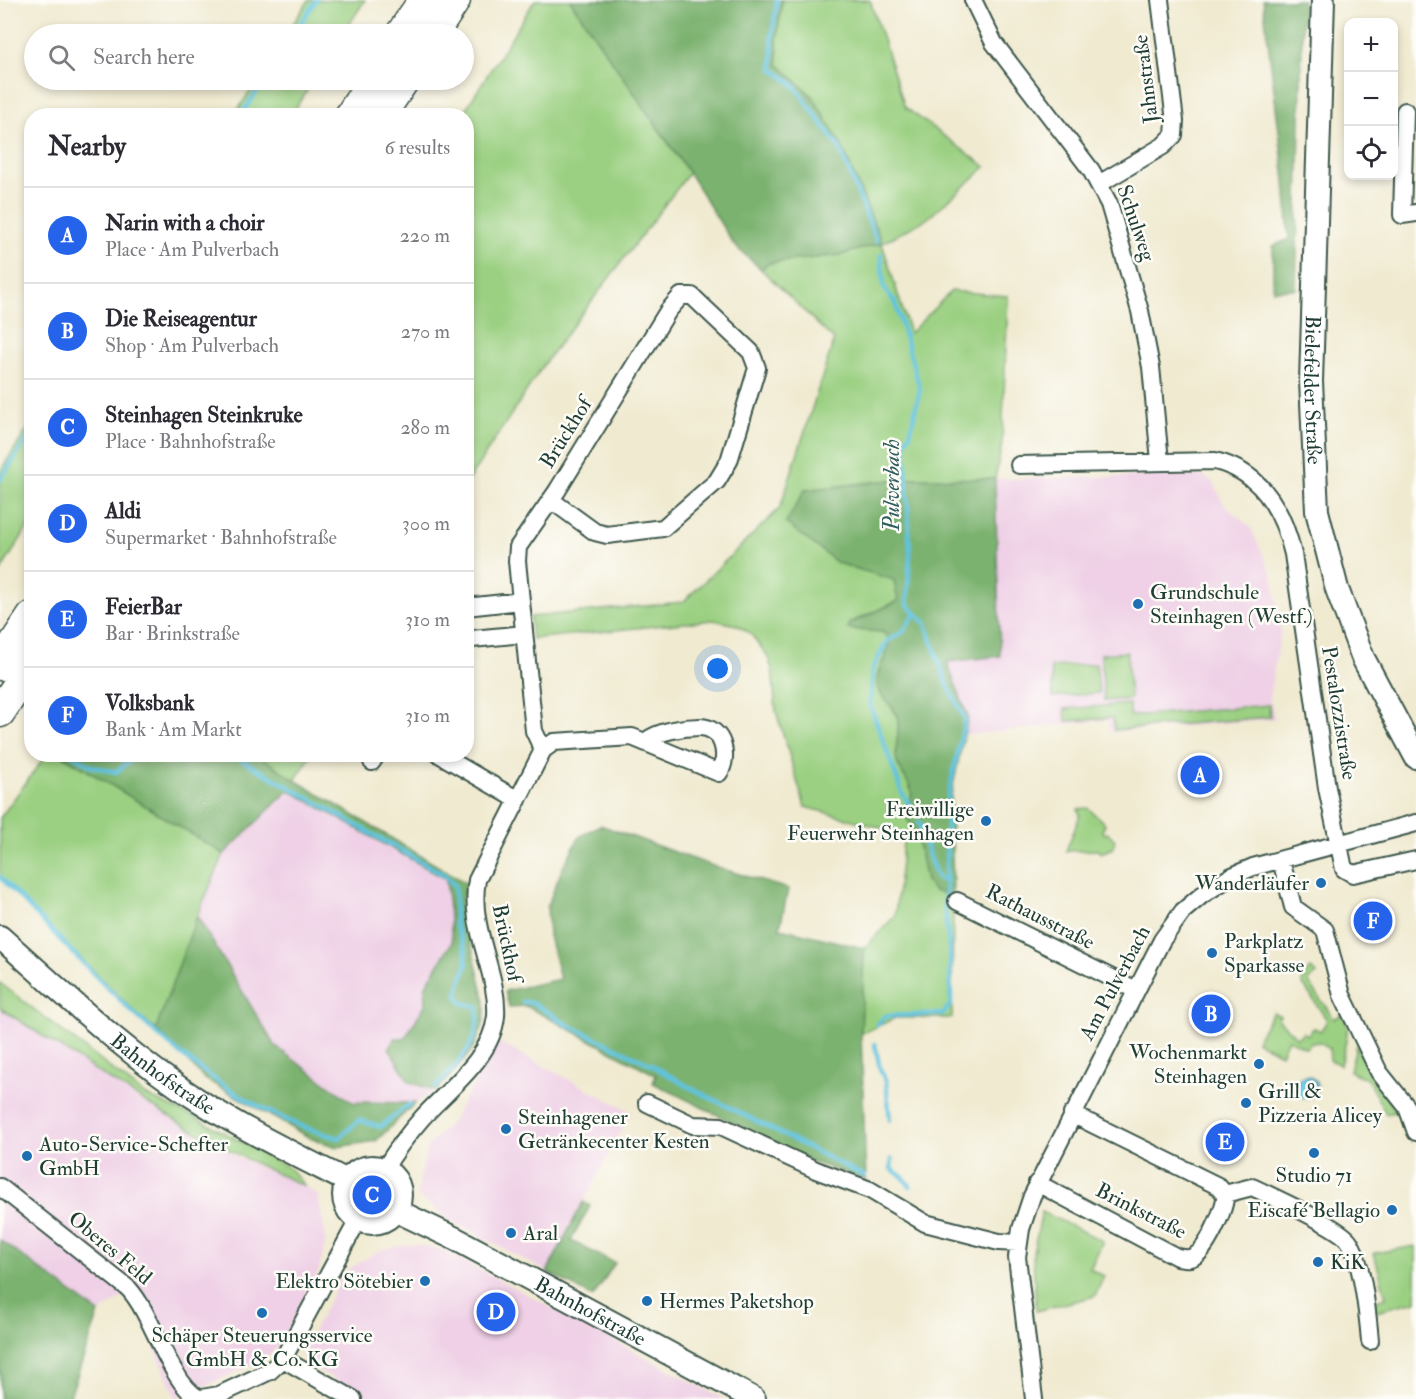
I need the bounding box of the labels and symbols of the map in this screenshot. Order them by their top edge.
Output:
street label: Jahnstraße [1127,33,1165,126]
street label: Schulweg [1110,181,1162,265]
street label: Bielefelder Straße [1297,315,1328,465]
street label: Brückhof [534,390,600,474]
water label: Pulverbach [878,439,906,532]
place label: Grundschule Steinhagen (Westf.) [1150,579,1313,630]
marker: Grundschule Steinhagen (Westf.) [1131,597,1145,611]
street label: Pestalozzistraße [1315,644,1363,782]
your location [703,654,732,683]
pin: A [1180,752,1220,798]
place label: Freiwillige Feuerwehr Steinhagen [787,796,974,847]
marker: Freiwillige Feuerwehr Steinhagen [979,814,993,828]
place label: Wanderläufer [1194,870,1309,897]
marker: Wanderläufer [1314,876,1328,890]
street label: Rathausstraße [981,878,1099,956]
pin: F [1354,898,1392,944]
street label: Brückhof [486,902,529,987]
street label: Am Pulverbach [1073,921,1157,1046]
place label: Parkplatz Sparkasse [1224,928,1305,979]
marker: Parkplatz Sparkasse [1205,946,1219,960]
pin: B [1192,992,1230,1036]
street label: Bahnhofstraße [105,1027,220,1121]
place label: Wochenmarkt Steinhagen [1128,1039,1247,1090]
marker: Wochenmarkt Steinhagen [1252,1057,1266,1071]
place label: Grill & Pizzeria Alicey [1258,1078,1383,1129]
marker: Grill & Pizzeria Alicey [1239,1096,1253,1110]
place label: Steinhagener Getränkecenter Kesten [518,1104,710,1155]
pin: E [1206,1120,1244,1164]
marker: Steinhagener Getränkecenter Kesten [499,1122,513,1136]
place label: Auto-Service-Schefter GmbH [38,1131,228,1182]
marker: Studio 71 [1307,1146,1321,1160]
marker: Auto-Service-Schefter GmbH [20,1149,34,1163]
place label: Studio 71 [1276,1162,1352,1189]
pin: C [352,1172,392,1218]
street label: Brinkstraße [1091,1177,1191,1245]
place label: Eiscafé Bellagio [1247,1197,1380,1224]
marker: Eiscafé Bellagio [1385,1203,1399,1217]
street label: Oberes Feld [62,1205,158,1291]
place label: Aral [522,1220,559,1247]
marker: Aral [504,1226,518,1240]
place label: KiK [1330,1249,1365,1276]
marker: KiK [1311,1255,1325,1269]
place label: Elektro Sötebier [275,1268,413,1295]
street label: Bahnhofstraße [530,1270,651,1352]
marker: Elektro Sötebier [418,1274,432,1288]
place label: Hermes Paketshop [659,1288,814,1315]
pin: D [476,1290,516,1334]
marker: Hermes Paketshop [640,1294,654,1308]
marker: Schäper Steuerungsservice GmbH & Co. KG [255,1306,269,1320]
place label: Schäper Steuerungsservice GmbH & Co. KG [151,1322,373,1373]

